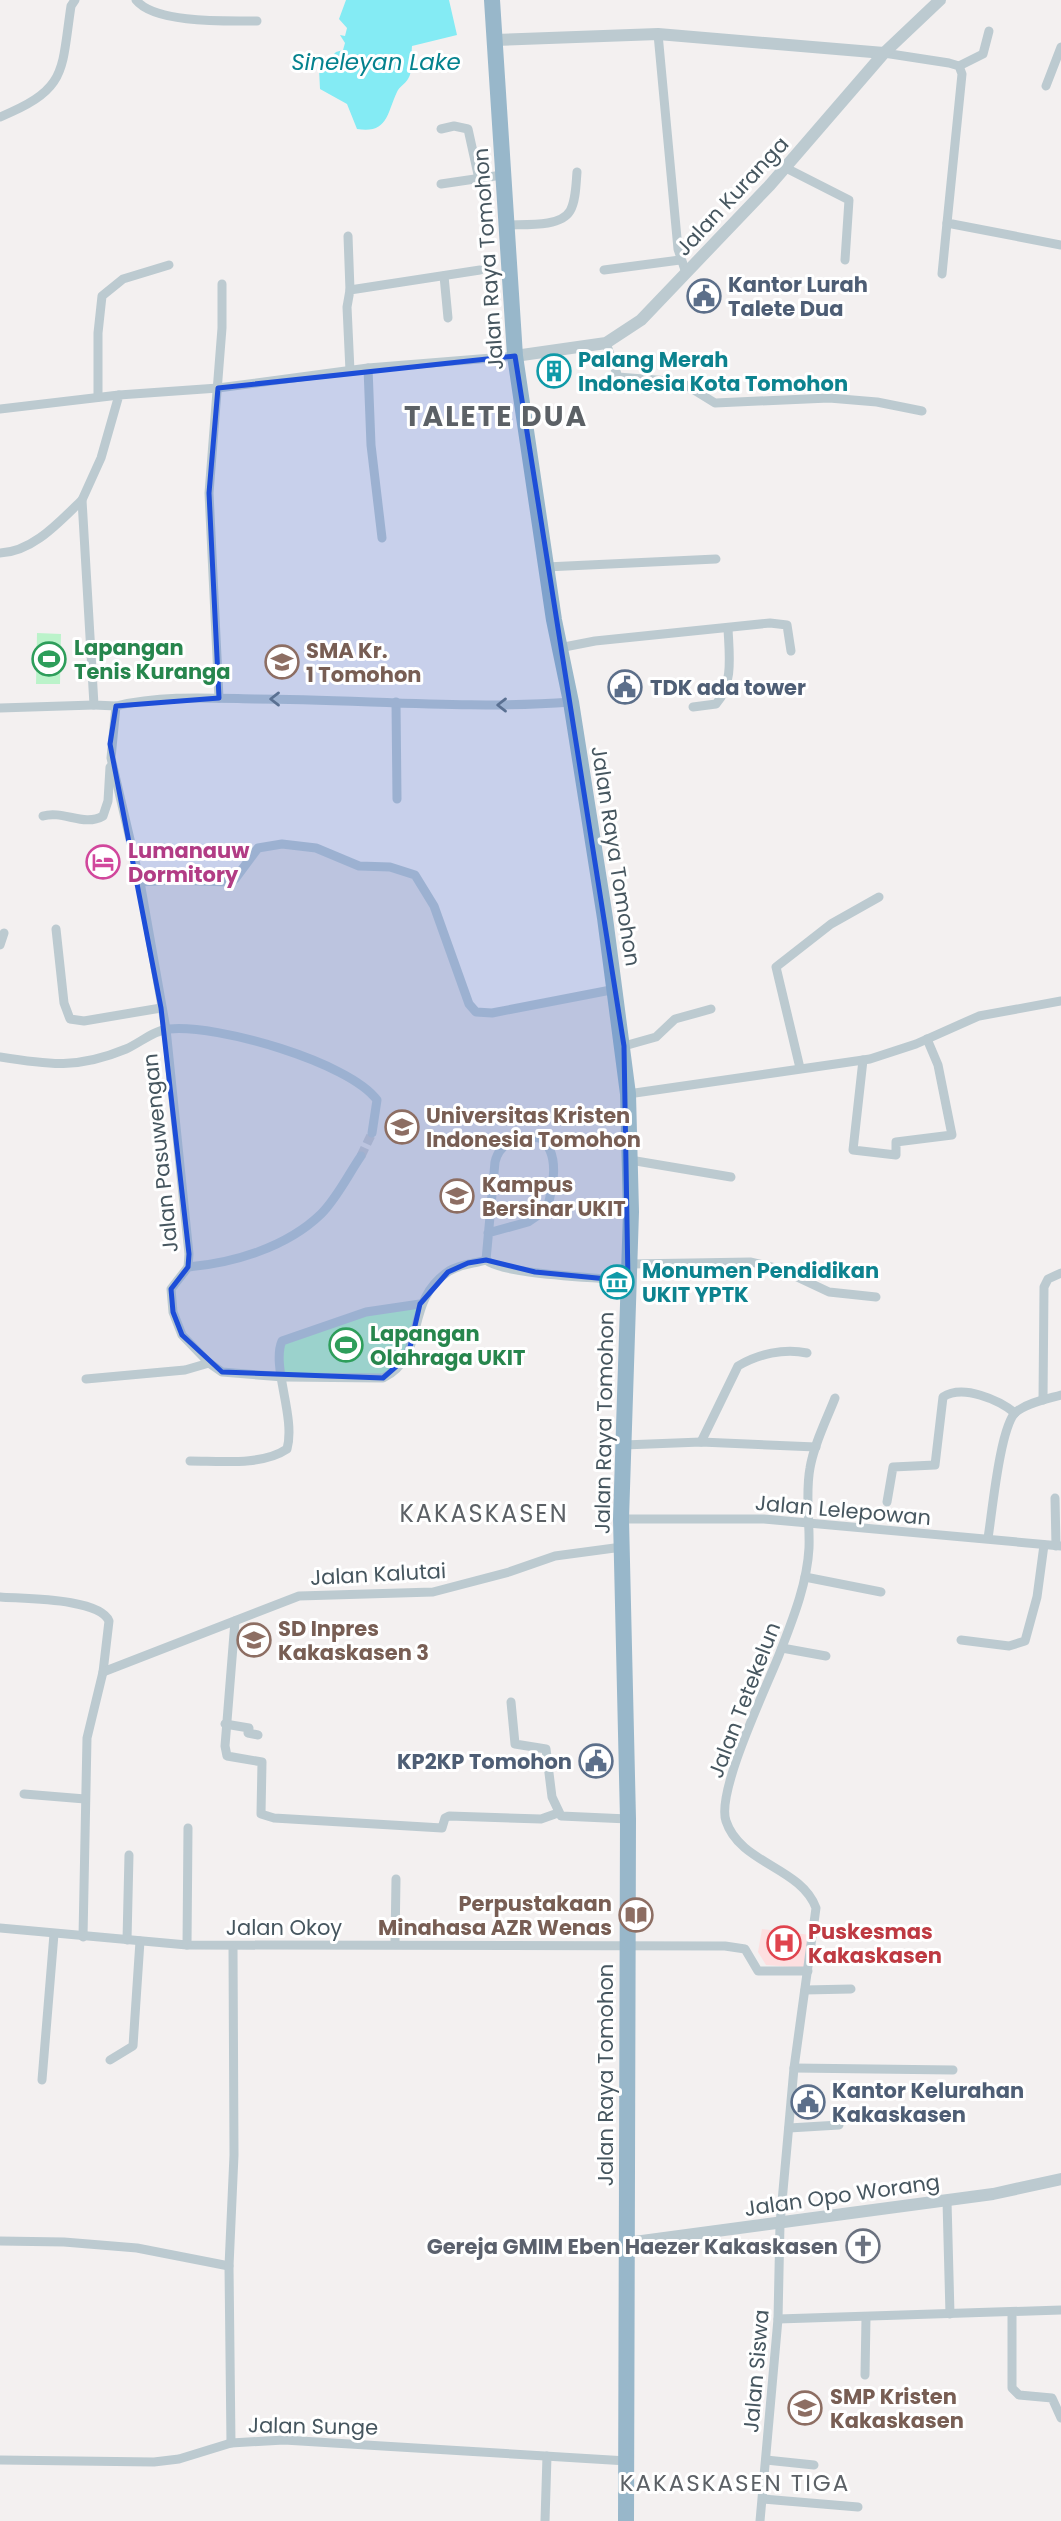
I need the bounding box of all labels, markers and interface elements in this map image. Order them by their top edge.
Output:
water label: Sineleyan Lake [291,46,461,78]
street label: Jalan Kuranga [669,130,795,262]
street label: Jalan Raya Tomohon [466,147,510,371]
place label: Kantor Lurah Talete Dua [728,270,868,323]
public building icon: Kantor Lurah Talete Dua [685,277,723,315]
place label: Palang Merah Indonesia Kota Tomohon [578,345,848,398]
building icon: Palang Merah Indonesia Kota Tomohon [535,352,573,390]
district label: TALETE DUA [404,397,588,436]
place label: Lapangan Tenis Kuranga [74,633,231,686]
place label: SMA Kr. 1 Tomohon [306,636,421,689]
sports icon: Lapangan Tenis Kuranga [30,640,68,678]
school or university icon: SMA Kr. 1 Tomohon [263,643,301,681]
public building icon: TDK ada tower [606,668,644,706]
place label: TDK ada tower [650,673,806,702]
one-way arrow [269,691,280,707]
one-way arrow [497,697,507,713]
street label: Jalan Raya Tomohon [584,744,648,968]
place label: Lumanauw Dormitory [128,836,250,889]
hotel icon: Lumanauw Dormitory [84,843,122,881]
street label: Jalan Pasuwengan [135,1052,185,1254]
place label: Universitas Kristen Indonesia Tomohon [426,1101,641,1154]
school or university icon: Universitas Kristen Indonesia Tomohon [383,1108,421,1146]
place label: Kampus Bersinar UKIT [482,1170,626,1223]
school or university icon: Kampus Bersinar UKIT [438,1177,476,1215]
place label: Monumen Pendidikan UKIT YPTK [642,1256,879,1309]
museum icon: Monumen Pendidikan UKIT YPTK [598,1263,636,1301]
street label: Jalan Raya Tomohon [588,1312,620,1534]
place label: Lapangan Olahraga UKIT [370,1319,525,1372]
sports icon: Lapangan Olahraga UKIT [327,1326,365,1364]
street label: Jalan Lelepowan [754,1488,932,1532]
district label: KAKASKASEN [399,1497,569,1530]
street label: Jalan Kalutai [309,1556,447,1592]
place label: SD Inpres Kakaskasen 3 [278,1614,429,1667]
street label: Jalan Tetekelun [701,1618,787,1782]
school or university icon: SD Inpres Kakaskasen 3 [235,1621,273,1659]
public building icon: KP2KP Tomohon [577,1742,615,1780]
place label: KP2KP Tomohon [397,1747,572,1776]
place label: Perpustakaan Minahasa AZR Wenas [378,1889,612,1942]
library icon: Perpustakaan Minahasa AZR Wenas [617,1896,655,1934]
street label: Jalan Okoy [226,1913,342,1942]
place label: Puskesmas Kakaskasen [808,1917,942,1970]
hospital icon: Puskesmas Kakaskasen [765,1924,803,1962]
street label: Jalan Raya Tomohon [591,1964,620,2186]
place label: Kantor Kelurahan Kakaskasen [832,2076,1024,2129]
public building icon: Kantor Kelurahan Kakaskasen [789,2083,827,2121]
street label: Jalan Opo Worang [742,2167,942,2223]
church icon: Gereja GMIM Eben Haezer Kakaskasen [844,2227,882,2265]
place label: Gereja GMIM Eben Haezer Kakaskasen [427,2232,838,2261]
street label: Jalan Siswa [736,2308,776,2434]
place label: SMP Kristen Kakaskasen [830,2382,964,2435]
school or university icon: SMP Kristen Kakaskasen [786,2389,824,2427]
street label: Jalan Sunge [248,2410,378,2442]
district label: KAKASKASEN TIGA [620,2467,850,2499]

